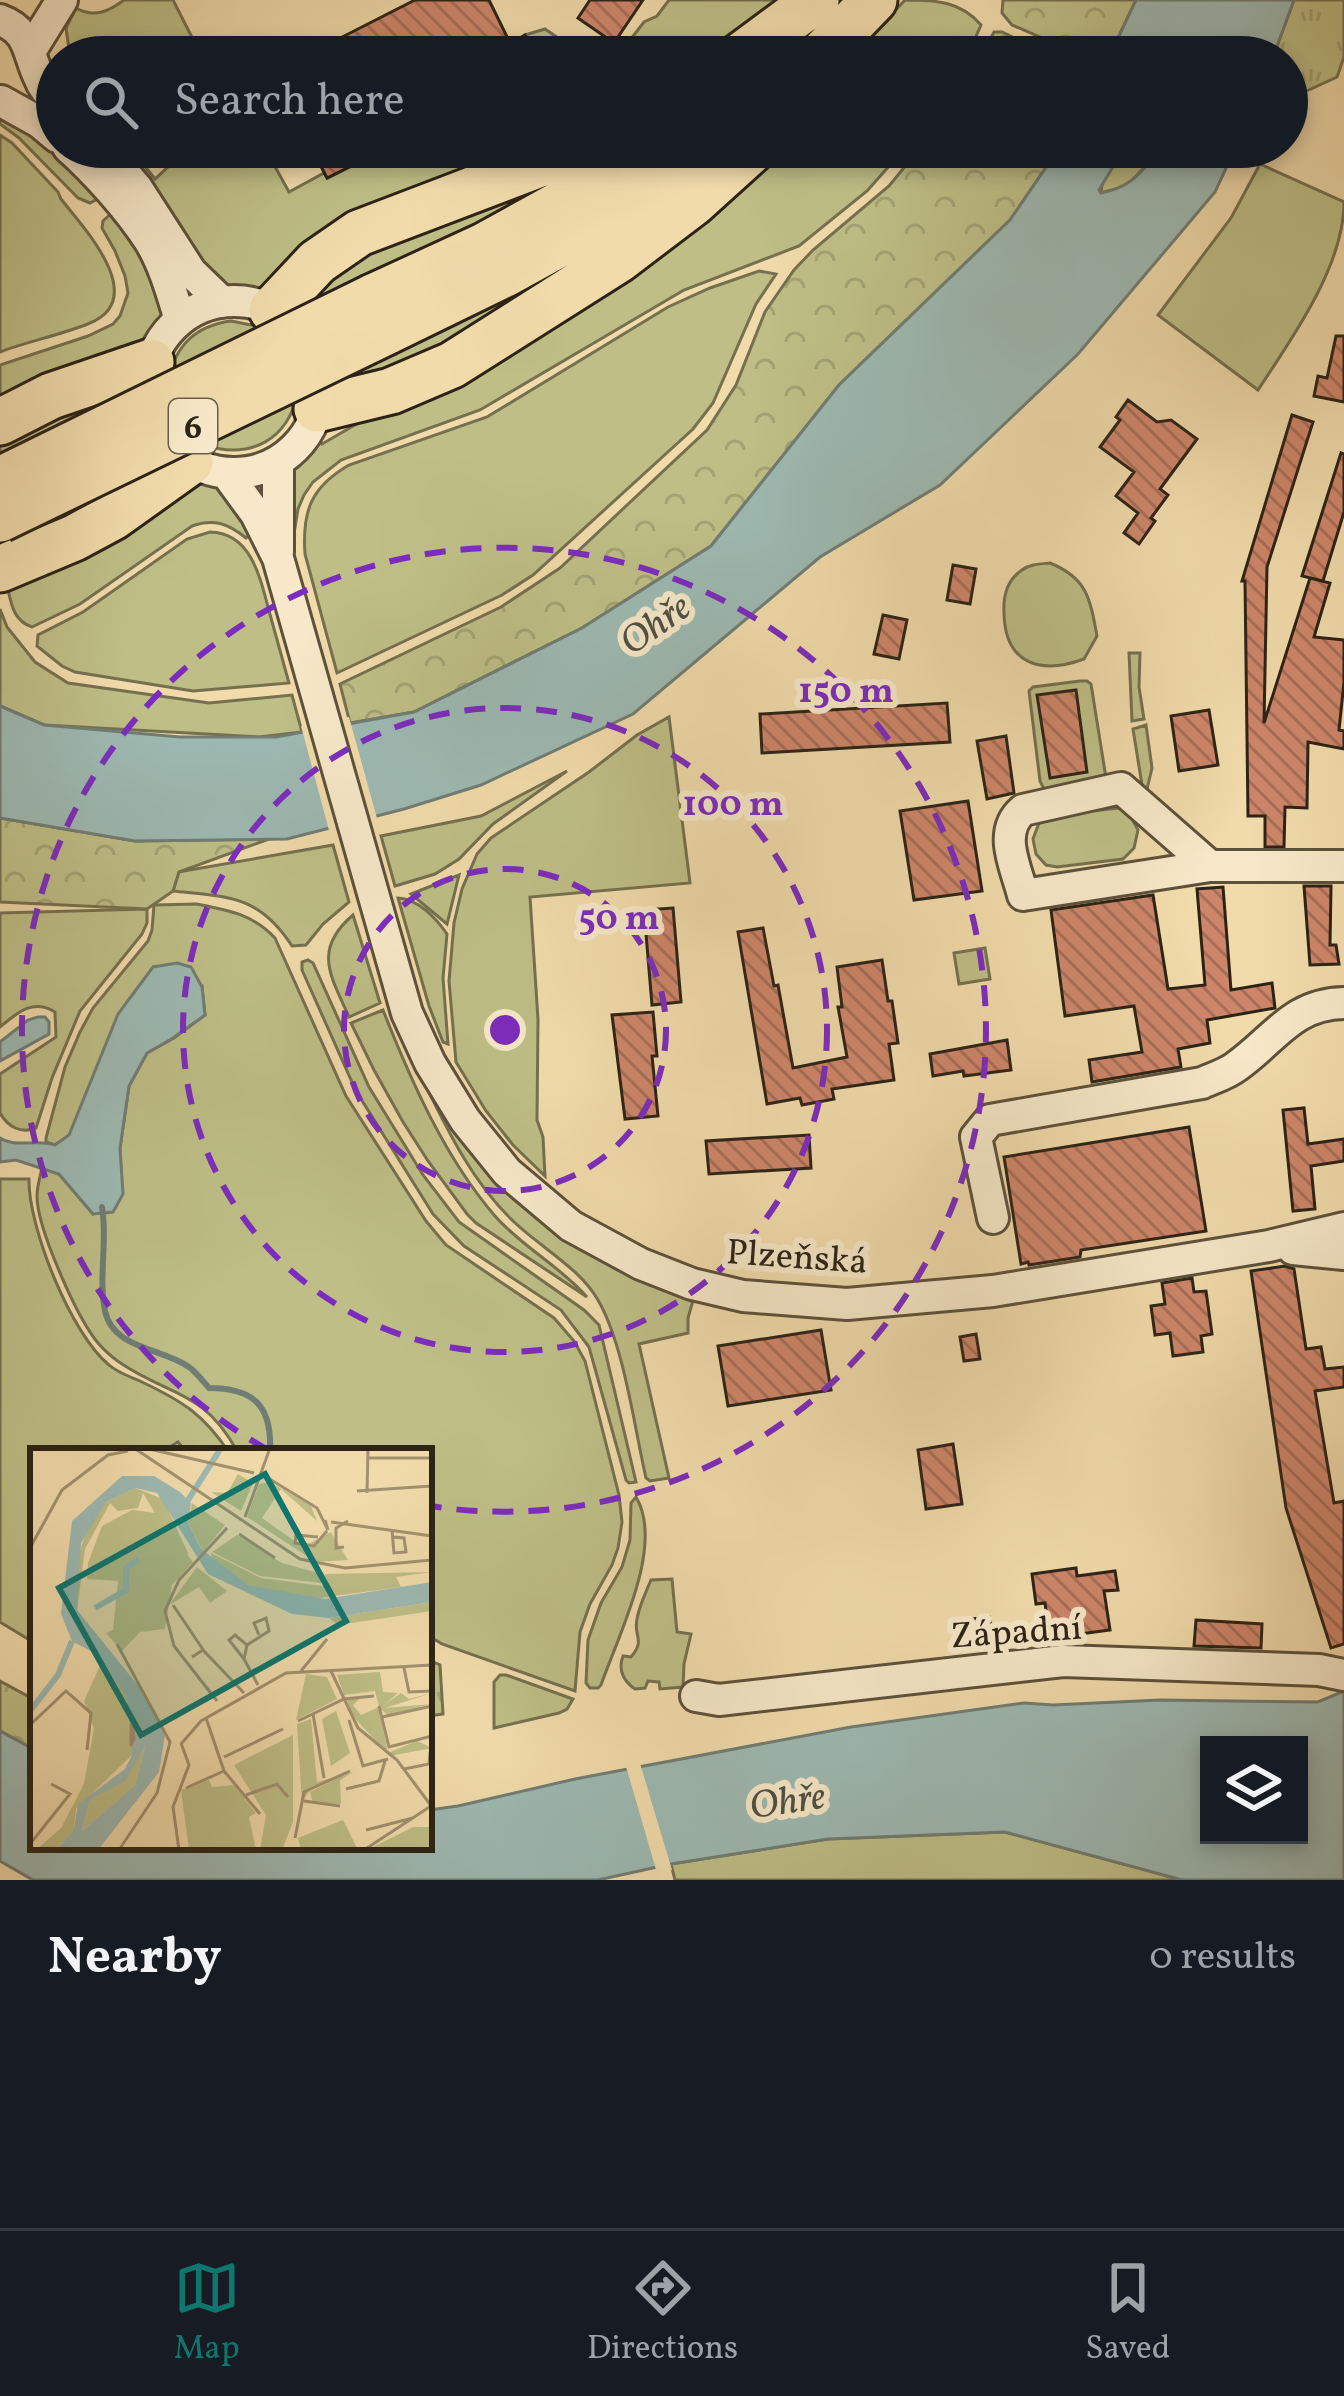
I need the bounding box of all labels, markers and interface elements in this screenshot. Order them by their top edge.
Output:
search box [36,36,1308,168]
icon: search [78,69,144,135]
text: Search here [174,71,405,134]
road number: 6 [169,399,217,453]
water label: Ohře [610,582,703,670]
text: 150 m [798,668,894,718]
text: 100 m [682,781,784,831]
text: 50 m [578,895,660,945]
centre of rings [484,1009,526,1051]
street label: Plzeňská [725,1229,869,1289]
inset map [30,1448,432,1850]
street label: Západní [949,1604,1084,1664]
map controls [1200,1736,1308,1844]
button: layers [1200,1736,1308,1844]
water label: Ohře [746,1771,829,1835]
text: Nearby [48,1923,222,1994]
text: 0 results [1149,1931,1296,1985]
tab: Map [174,2255,240,2373]
tab: Directions [587,2255,738,2373]
tab: Saved [1085,2255,1170,2373]

